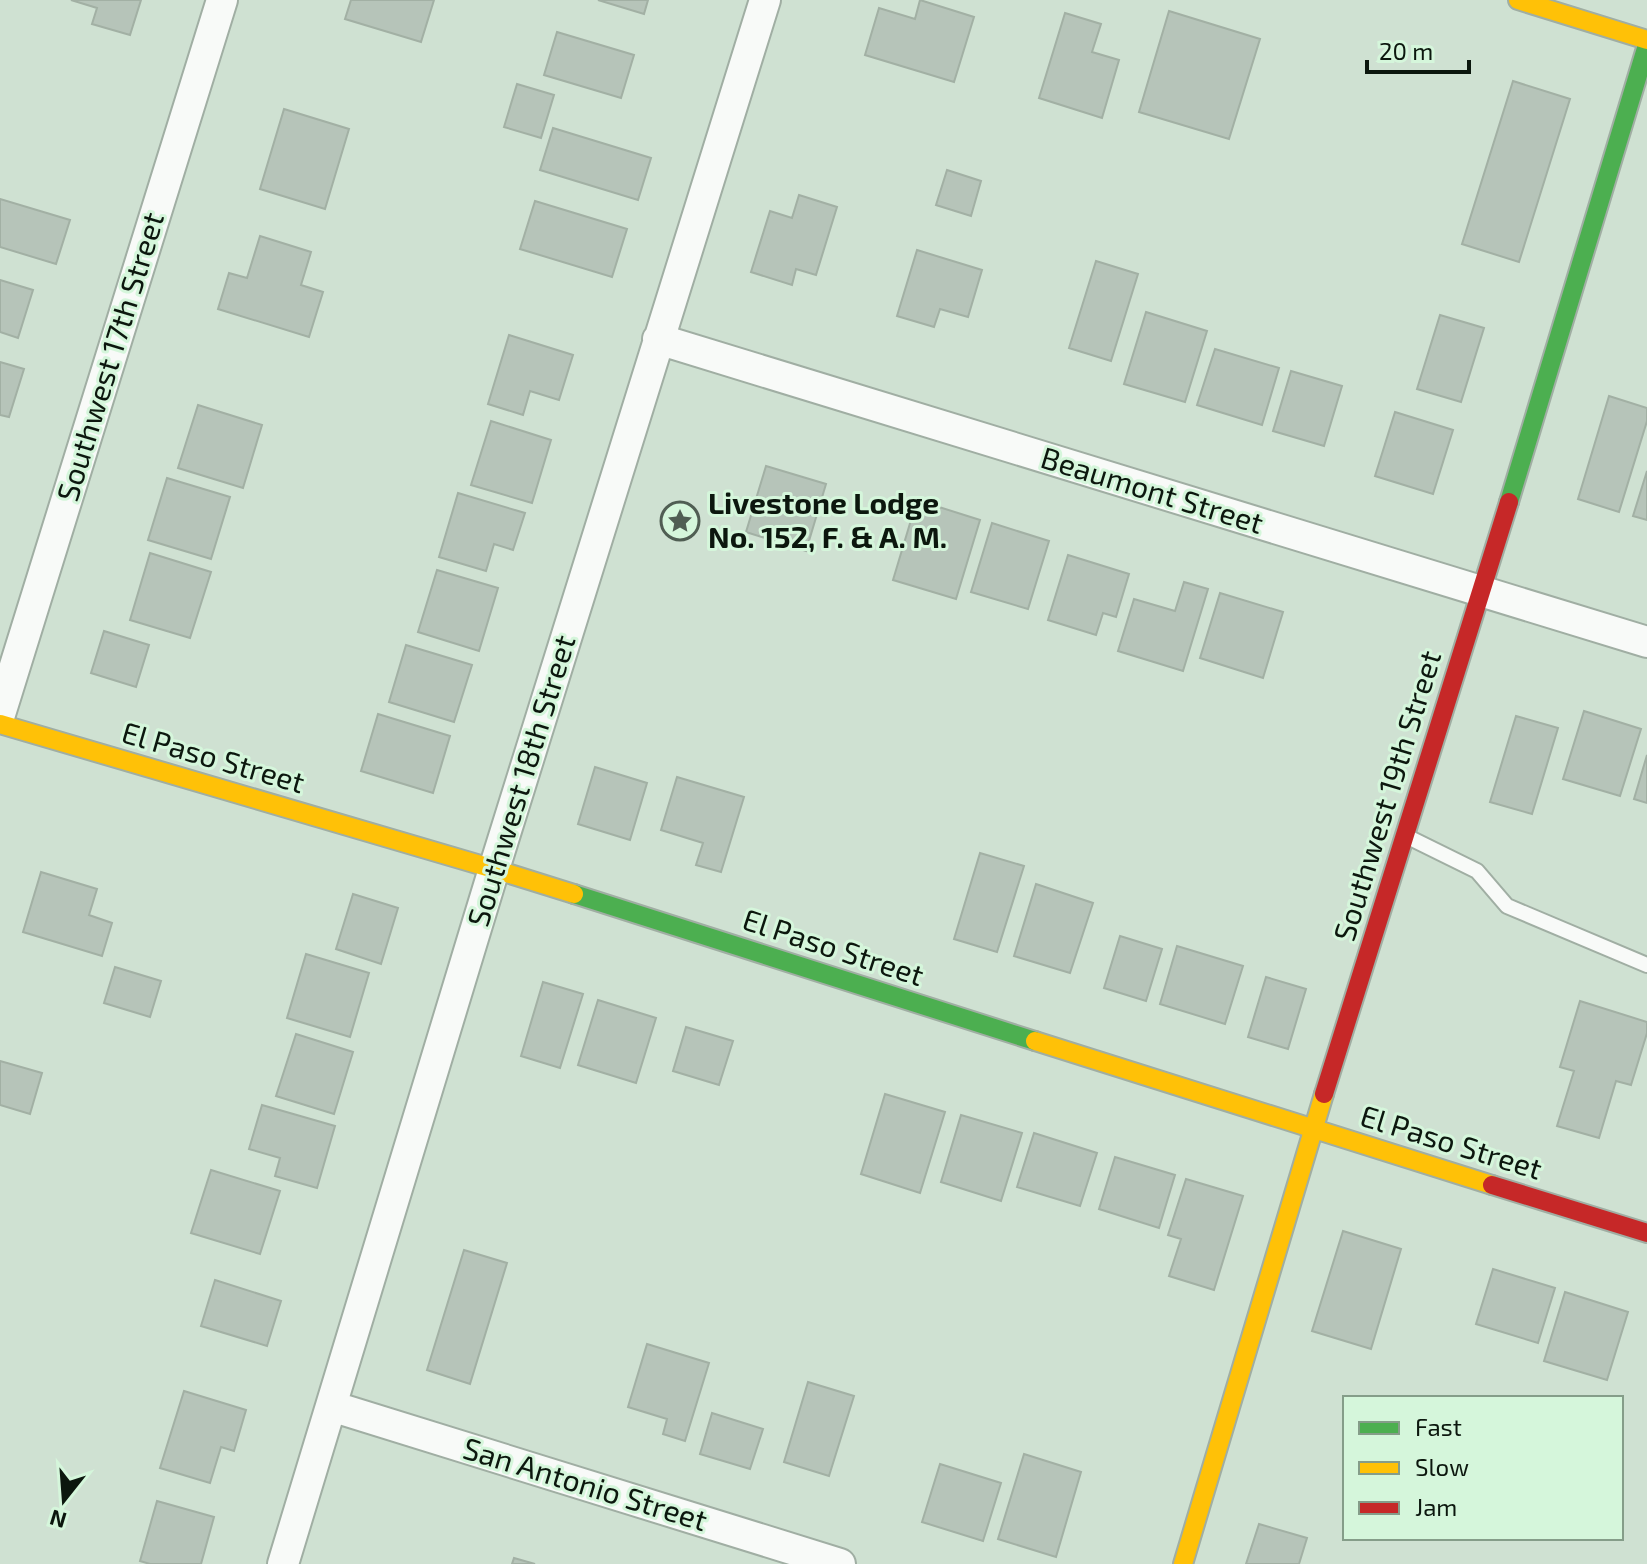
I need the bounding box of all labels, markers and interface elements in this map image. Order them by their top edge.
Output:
scale bar [1367,24,1469,74]
text: 20 m [1379,36,1433,65]
street label: Southwest 17th Street [48,208,170,505]
street label: Beaumont Street [1037,438,1268,540]
place label: Livestone Lodge No. 152, F. & A. M. [708,484,947,554]
place icon: Livestone Lodge No. 152, F. & A. M. [659,500,701,542]
street label: Southwest 18th Street [459,630,582,931]
street label: Southwest 19th Street [1325,646,1447,945]
street label: El Paso Street [118,713,309,799]
street label: El Paso Street [739,900,929,992]
street label: El Paso Street [1356,1096,1547,1186]
legend [1343,1396,1623,1540]
text: Fast [1415,1412,1462,1441]
street label: San Antonio Street [459,1429,712,1537]
text: Slow [1415,1452,1469,1481]
north arrow [24,1460,104,1540]
text: Jam [1415,1492,1457,1521]
text: N [46,1505,69,1535]

